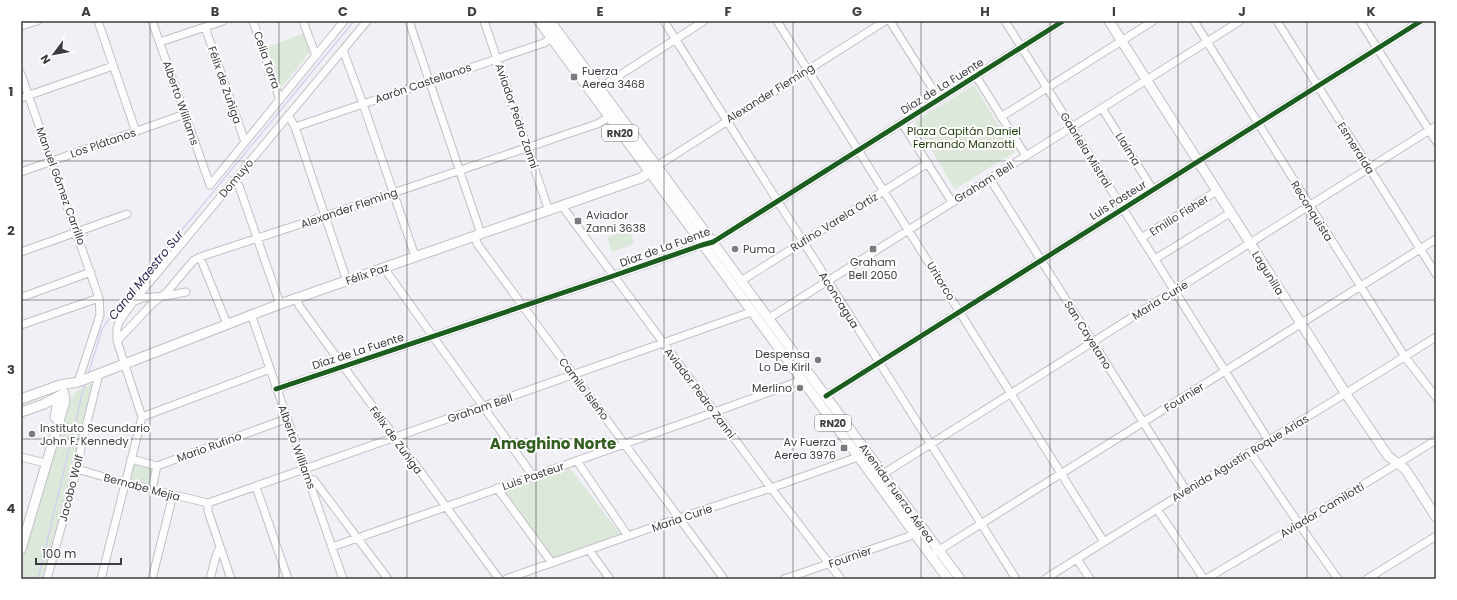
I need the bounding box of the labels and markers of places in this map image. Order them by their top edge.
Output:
place label: Fuerza Aerea 3468 [582,63,645,92]
marker: Fuerza Aerea 3468 [569,72,579,82]
place label: Aviador Zanni 3638 [586,207,646,236]
marker: Aviador Zanni 3638 [573,216,583,226]
place label: Puma [743,241,775,257]
marker: Puma [730,244,740,254]
marker: Graham Bell 2050 [868,244,878,254]
place label: Graham Bell 2050 [849,254,898,283]
place label: Despensa Lo De Kiril [755,346,810,375]
marker: Despensa Lo De Kiril [813,355,823,365]
place label: Merlino [752,380,792,396]
marker: Merlino [795,383,805,393]
place label: Instituto Secundario John F. Kennedy [40,420,150,449]
marker: Instituto Secundario John F. Kennedy [27,429,37,439]
place label: Av Fuerza Aerea 3976 [774,434,836,463]
marker: Av Fuerza Aerea 3976 [839,443,849,453]

